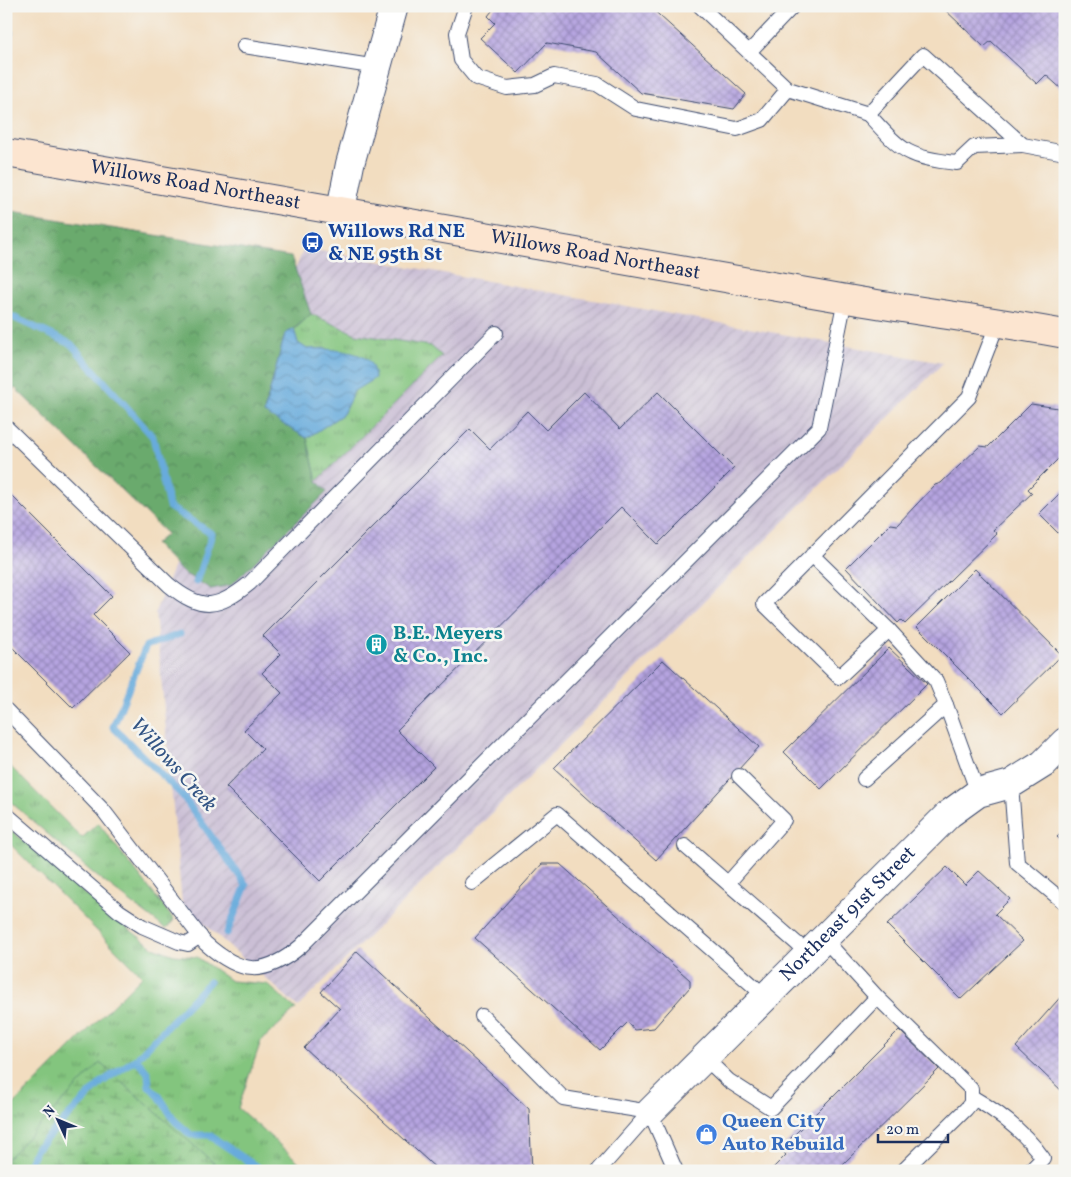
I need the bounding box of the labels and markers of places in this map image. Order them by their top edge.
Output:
place label: Willows Rd NE & NE 95th St [328,218,465,269]
bus stop icon: Willows Rd NE & NE 95th St [300,231,324,255]
place label: B.E. Meyers & Co., Inc. [393,620,503,671]
building icon: B.E. Meyers & Co., Inc. [365,633,389,657]
place label: Queen City Auto Rebuild [722,1108,845,1159]
shop icon: Queen City Auto Rebuild [694,1122,718,1146]

